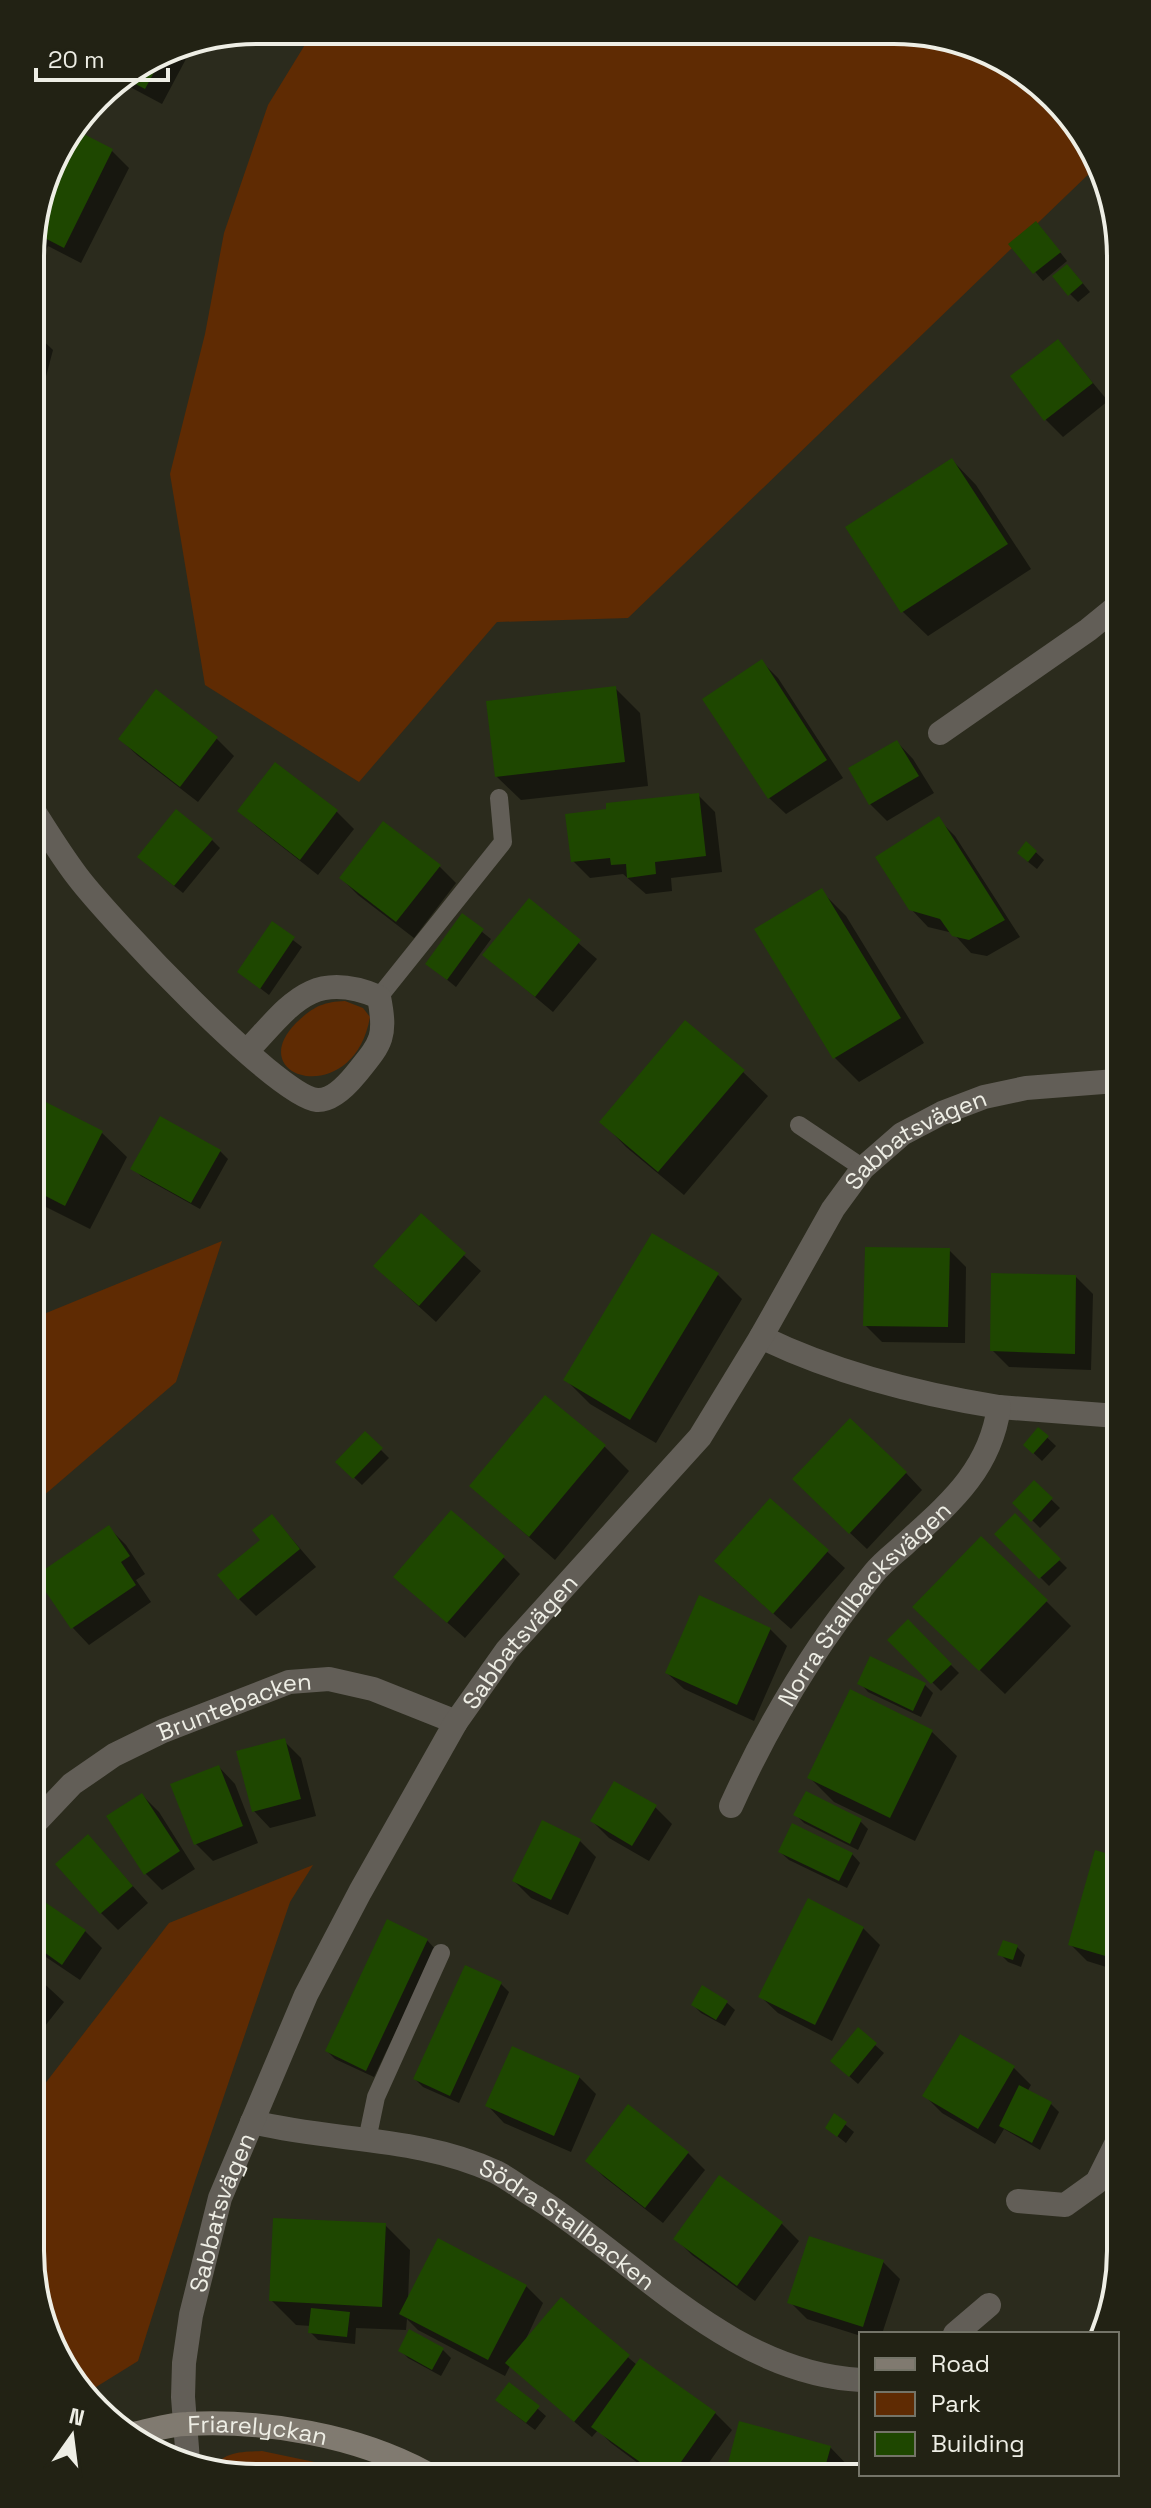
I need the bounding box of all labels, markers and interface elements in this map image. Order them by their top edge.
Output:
scale bar [36,32,168,82]
text: 20 m [48,44,105,75]
street label: Sabbatsvägen [837,1082,991,1196]
street label: Norra Stallbacksvägen [770,1494,957,1712]
street label: Sabbatsvägen [455,1567,584,1715]
street label: Bruntebacken [152,1665,313,1747]
street label: Sabbatsvägen [182,2128,262,2295]
street label: Södra Stallbacken [475,2151,662,2297]
legend [859,2332,1119,2476]
text: Road [931,2348,990,2379]
text: Park [931,2388,981,2419]
north arrow [32,2396,112,2476]
text: N [66,2401,87,2432]
street label: Friarelyckan [187,2408,331,2452]
text: Building [931,2428,1025,2459]

